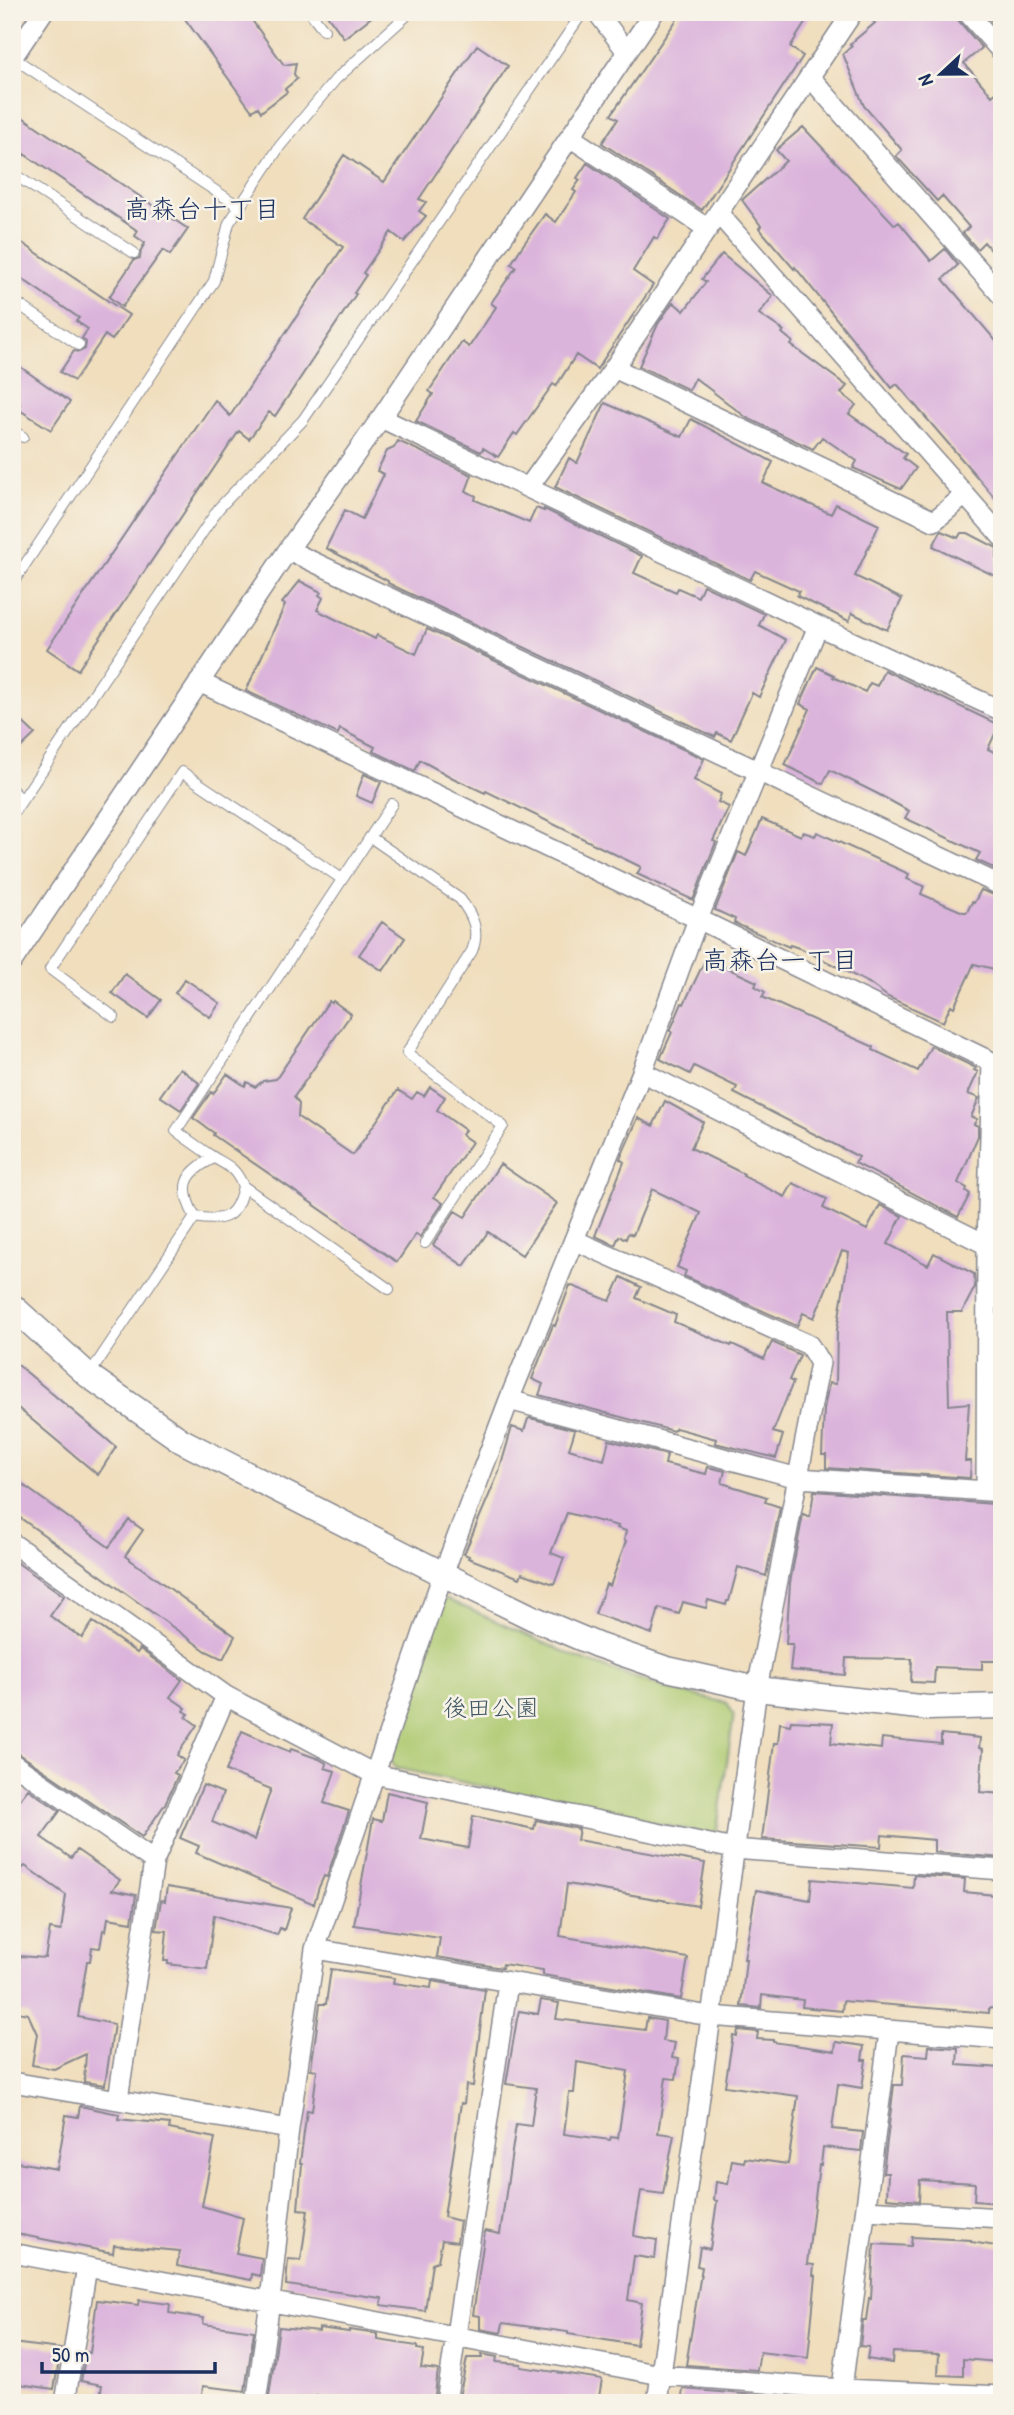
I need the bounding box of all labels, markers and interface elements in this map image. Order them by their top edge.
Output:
north arrow [906,38,976,108]
text: N [911,71,939,90]
district label: 高森台十丁目 [124,191,280,226]
district label: 高森台一丁目 [702,942,858,977]
park label: 後田公園 [443,1691,539,1723]
scale bar [42,2331,215,2375]
text: 50 m [52,2340,89,2369]

